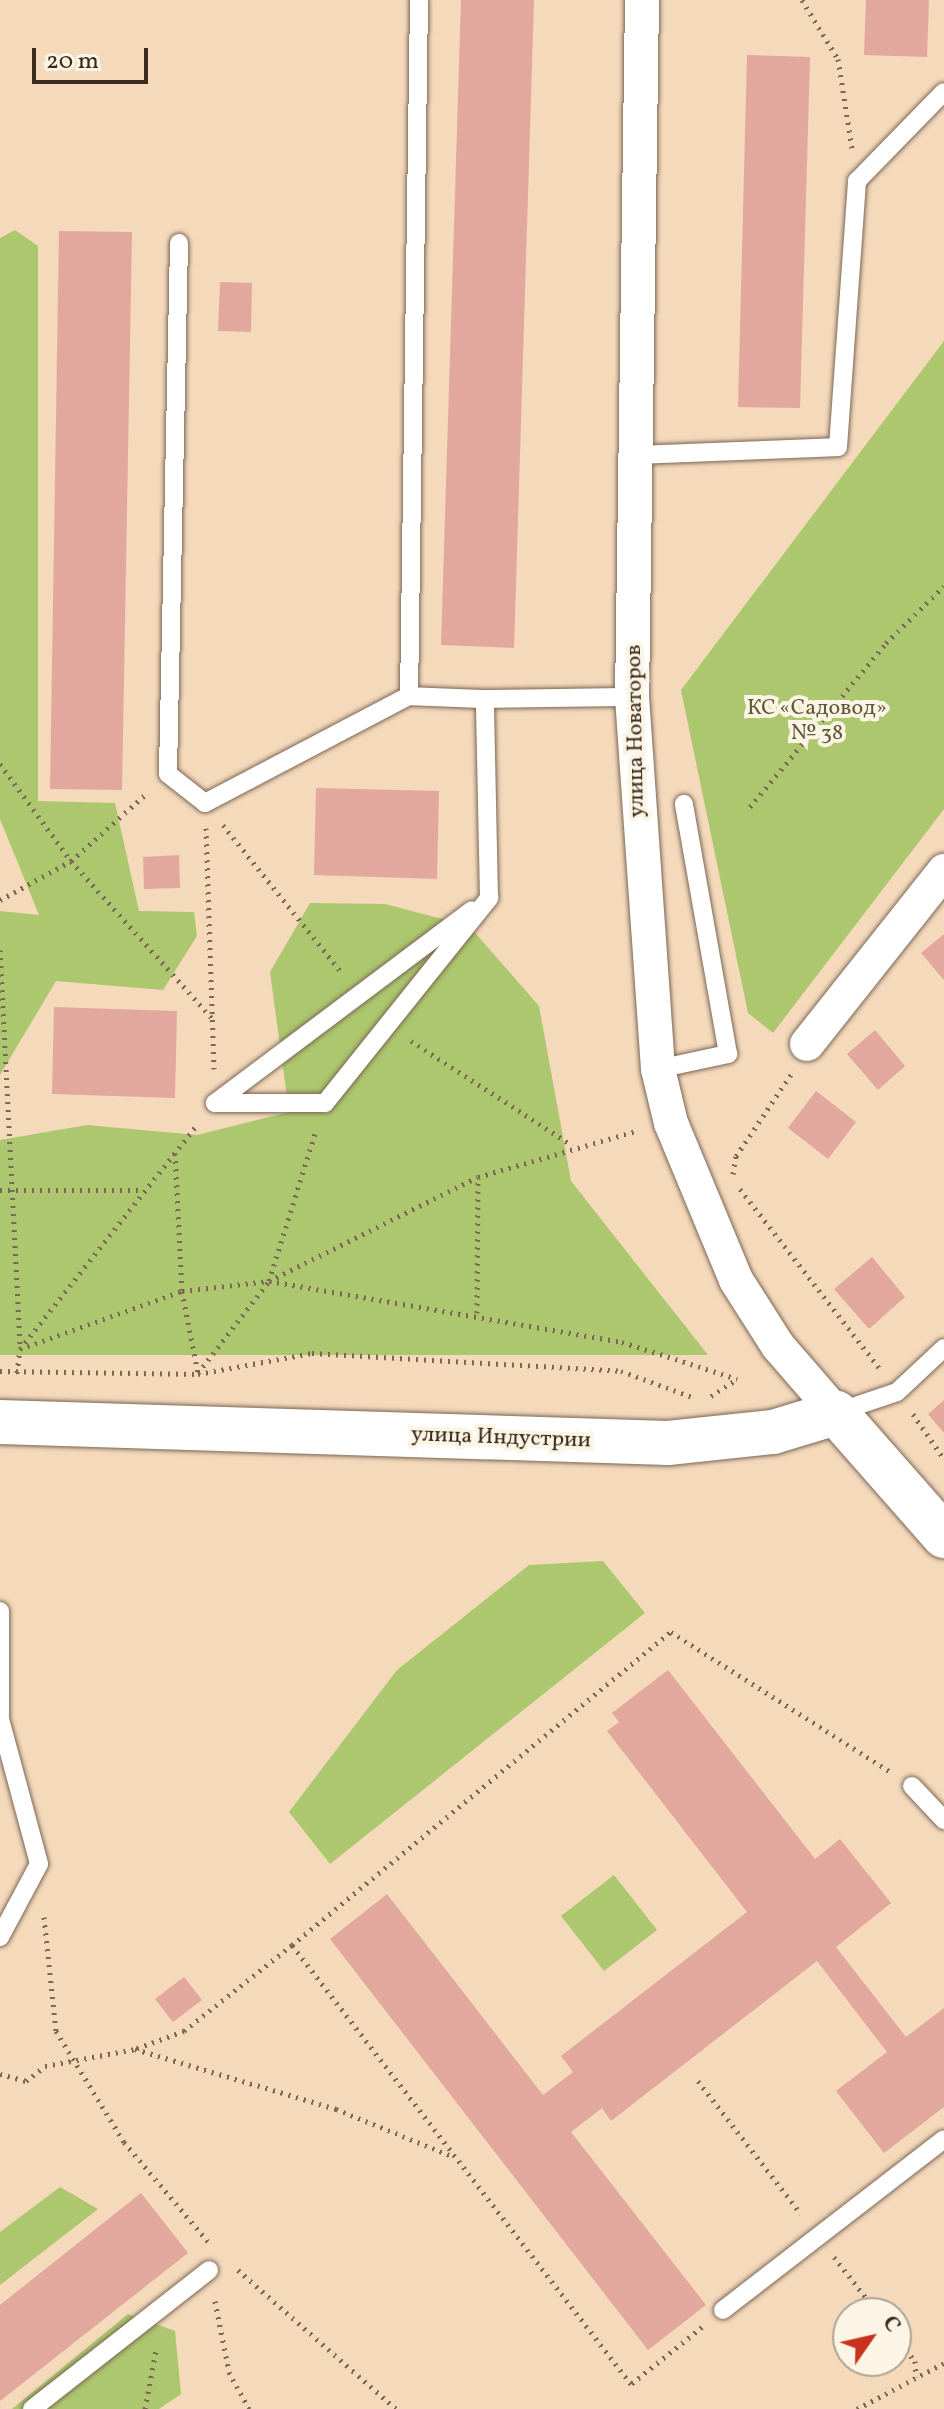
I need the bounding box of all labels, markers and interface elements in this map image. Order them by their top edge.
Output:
scale bar [36,32,152,82]
text: 20 m [46,45,99,79]
street label: улица Новаторов [621,644,651,818]
park label: КС «Садовод» № 38 [747,695,887,746]
street label: улица Индустрии [411,1422,591,1454]
north arrow [832,2297,912,2377]
text: С [874,2310,907,2339]

